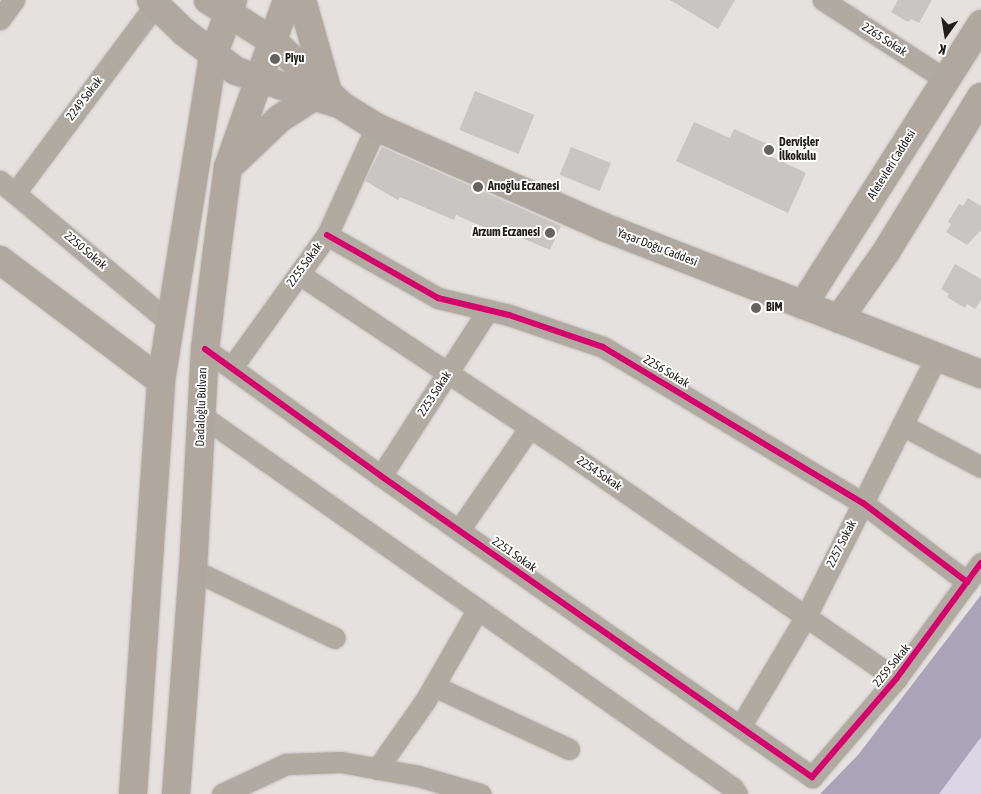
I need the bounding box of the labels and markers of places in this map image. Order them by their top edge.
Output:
place label: Piyu [285,52,304,66]
marker: Piyu [269,53,281,65]
place label: Dervişler İlkokulu [779,136,819,164]
marker: Dervişler İlkokulu [763,144,775,156]
place label: Arıoğlu Eczanesi [488,180,559,194]
marker: Arıoğlu Eczanesi [472,181,484,193]
place label: Arzum Eczanesi [472,226,540,240]
marker: Arzum Eczanesi [544,227,556,239]
place label: BiM [766,301,782,315]
marker: BiM [750,302,762,314]

